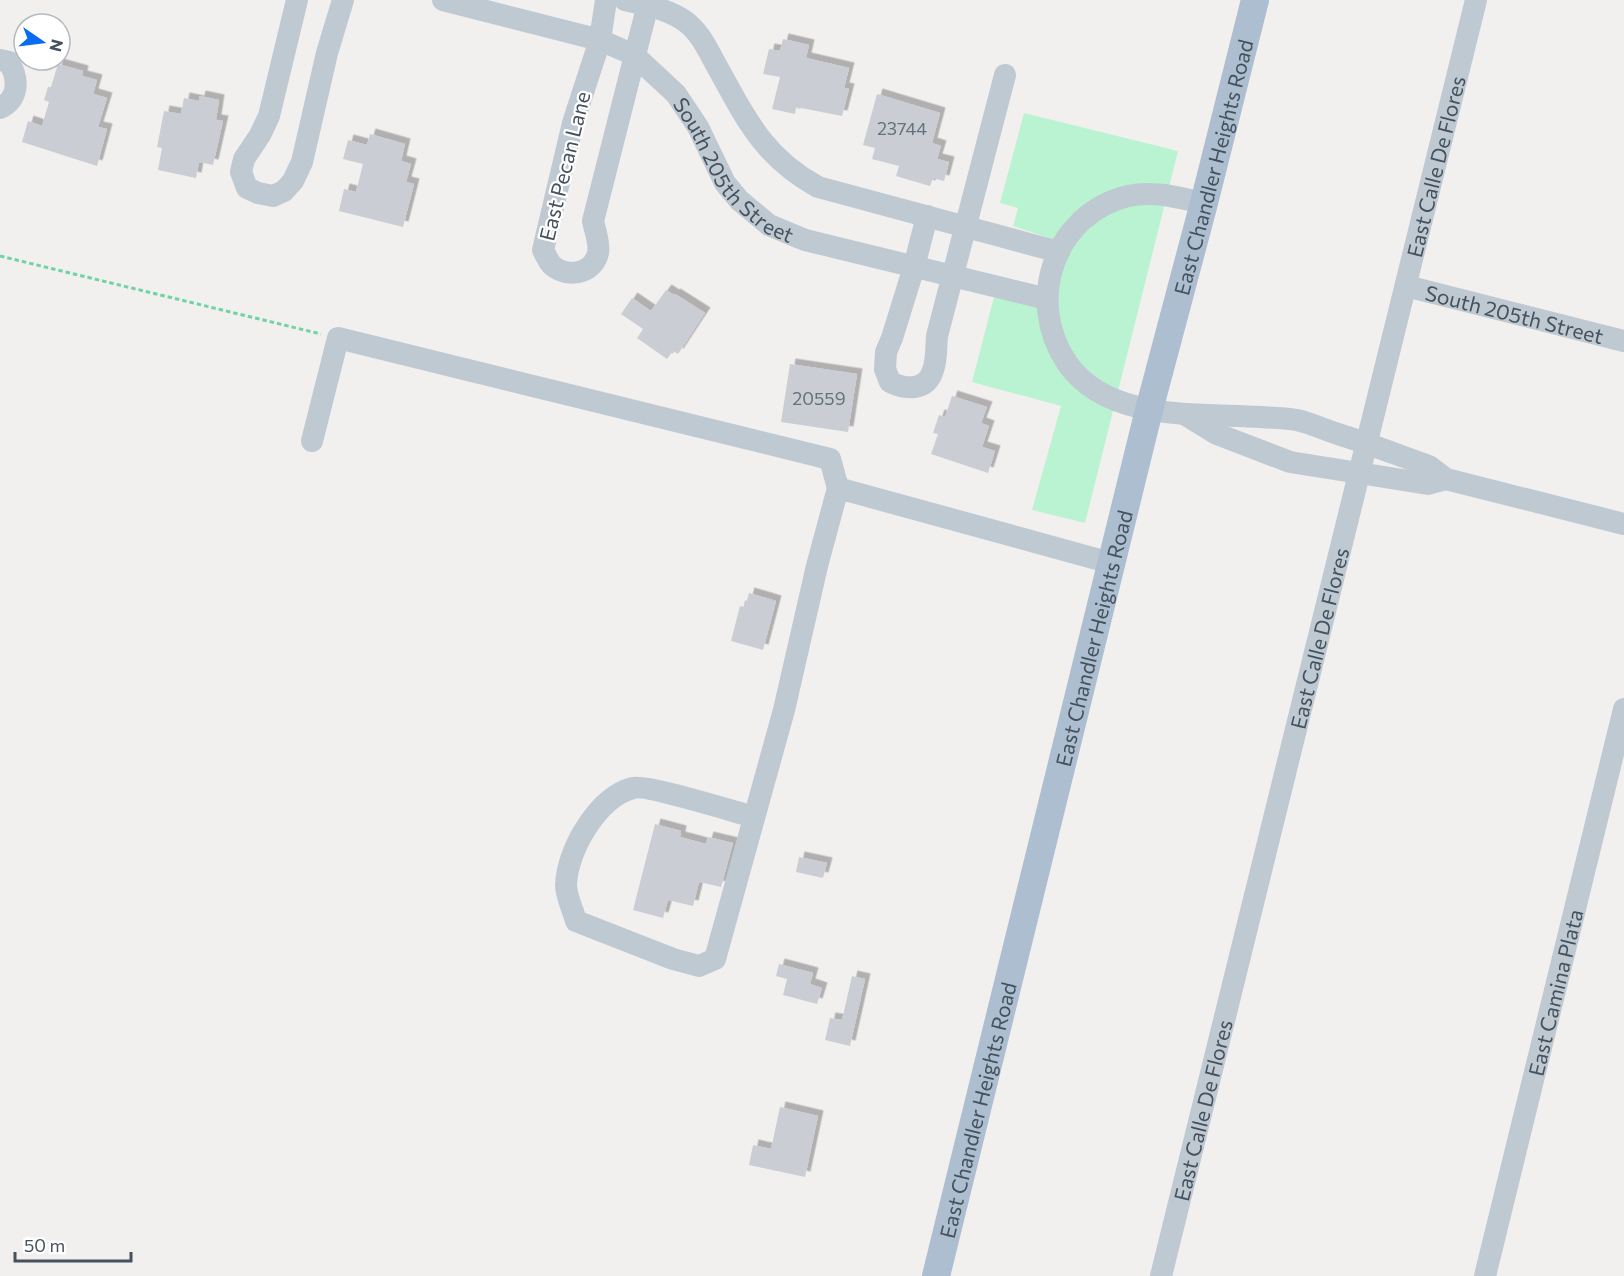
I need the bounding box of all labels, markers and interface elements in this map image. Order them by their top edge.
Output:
north arrow [12,12,72,72]
street label: East Chandler Heights Road [1168,37,1257,298]
text: N [46,38,68,54]
street label: East Calle De Flores [1401,73,1469,260]
street label: East Pecan Lane [533,89,595,243]
street label: South 205th Street [669,92,798,247]
house number: 23744 [877,117,927,139]
street label: South 205th Street [1423,279,1606,348]
house number: 20559 [792,387,846,409]
street label: East Chandler Heights Road [1049,507,1136,769]
street label: East Calle De Flores [1284,545,1353,731]
street label: East Camina Plata [1522,906,1587,1078]
street label: East Chandler Heights Road [933,979,1020,1241]
street label: East Calle De Flores [1168,1017,1236,1203]
scale bar [15,1225,130,1263]
text: 50 m [24,1234,65,1256]

